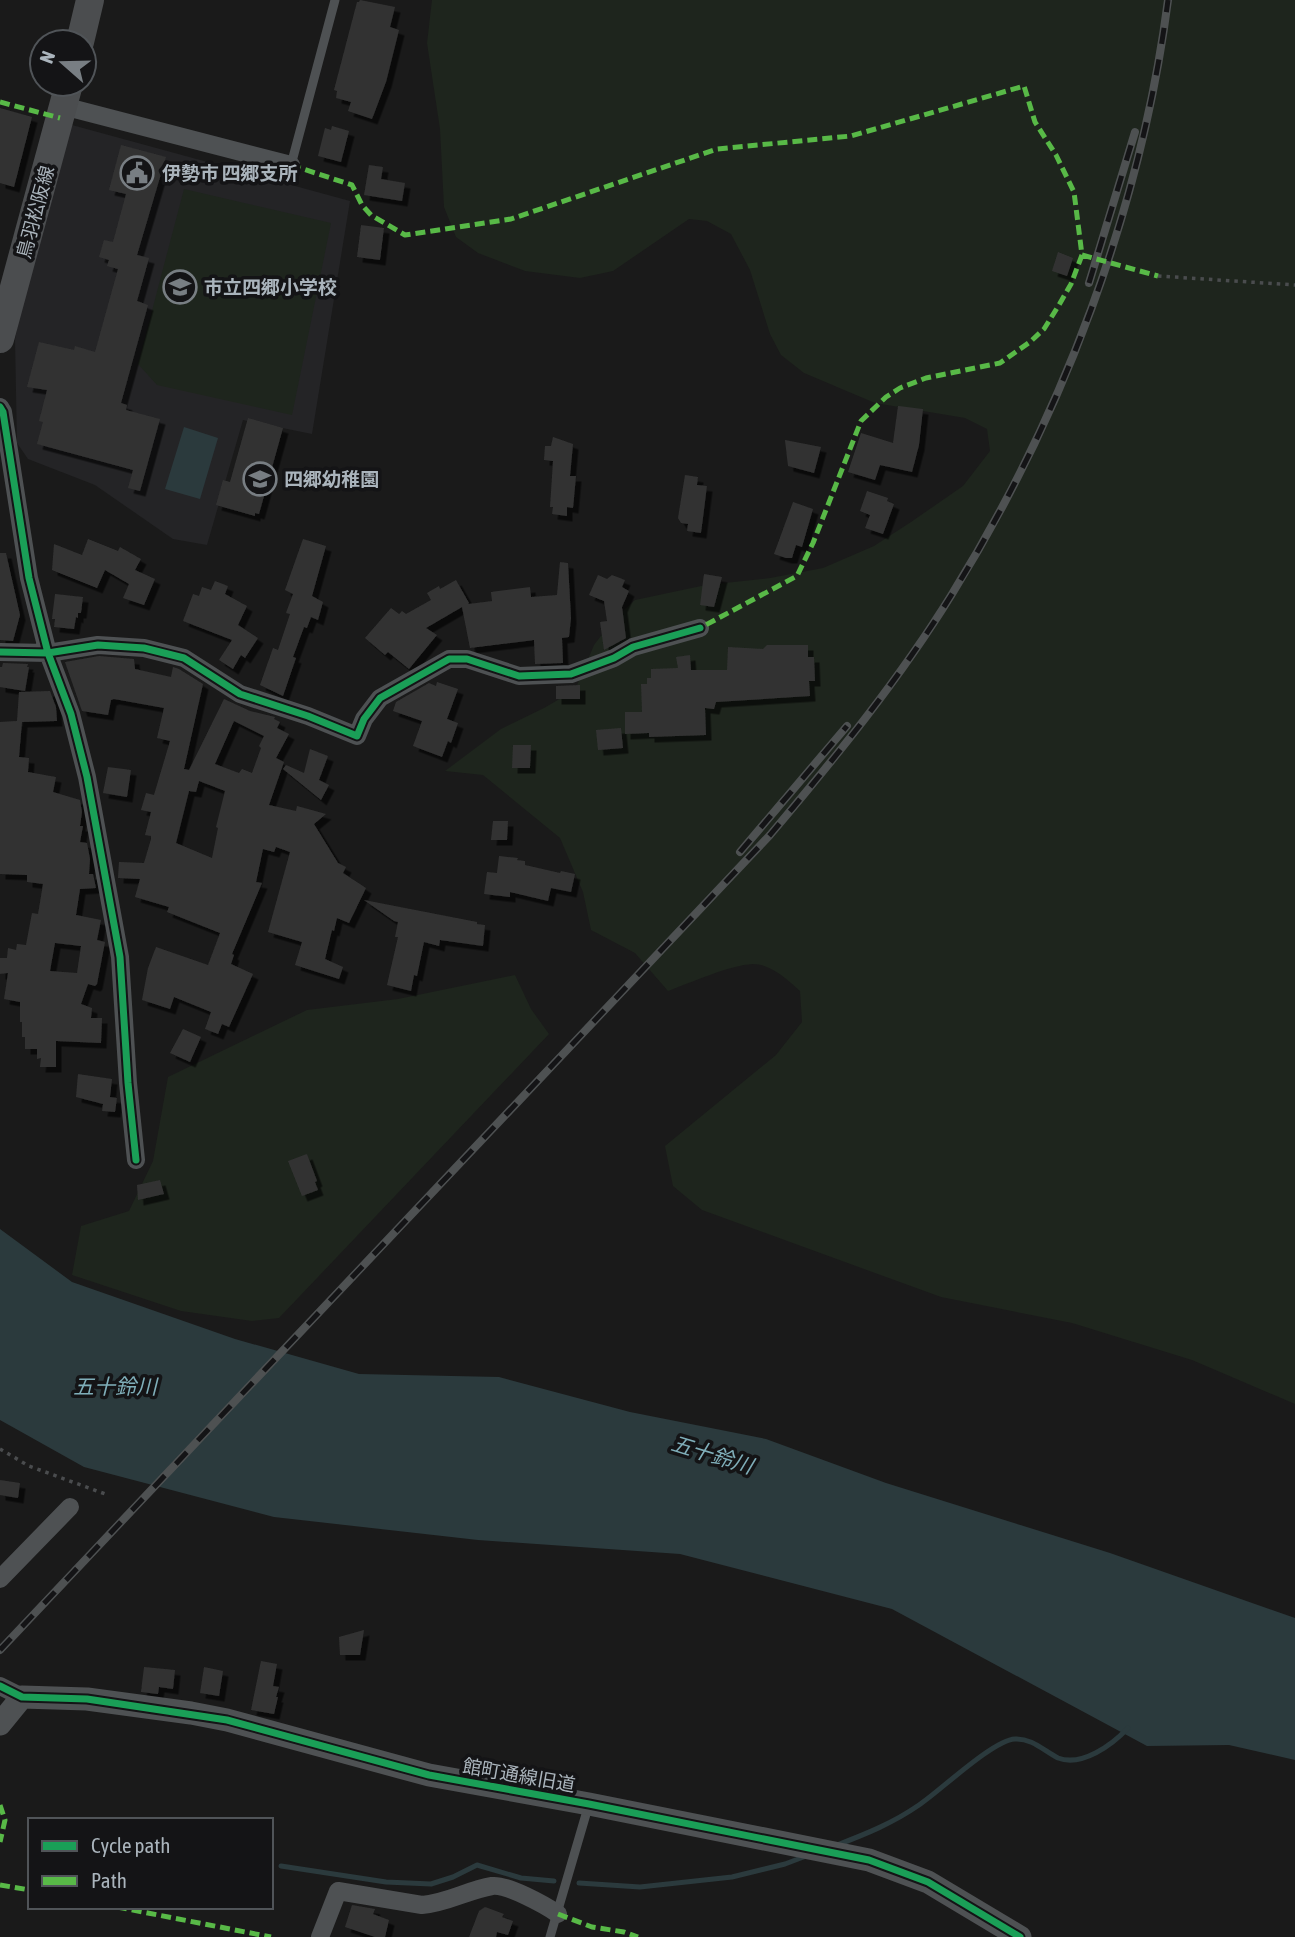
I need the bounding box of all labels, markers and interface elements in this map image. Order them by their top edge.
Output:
north arrow [28,28,98,98]
text: N [35,48,59,66]
public building icon: 伊勢市 四郷支所 [118,154,156,192]
place label: 伊勢市 四郷支所 [162,162,298,184]
street label: 鳥羽松阪線 [12,163,58,261]
school or university icon: 市立四郷小学校 [161,268,199,306]
place label: 市立四郷小学校 [204,276,337,298]
school or university icon: 四郷幼稚園 [241,460,279,498]
place label: 四郷幼稚園 [284,468,379,490]
water label: 五十鈴川 [73,1374,159,1398]
water label: 五十鈴川 [669,1430,758,1478]
street label: 館町通線旧道 [461,1754,577,1796]
legend [28,1818,273,1909]
text: Cycle path [91,1833,170,1857]
text: Path [91,1868,127,1892]

